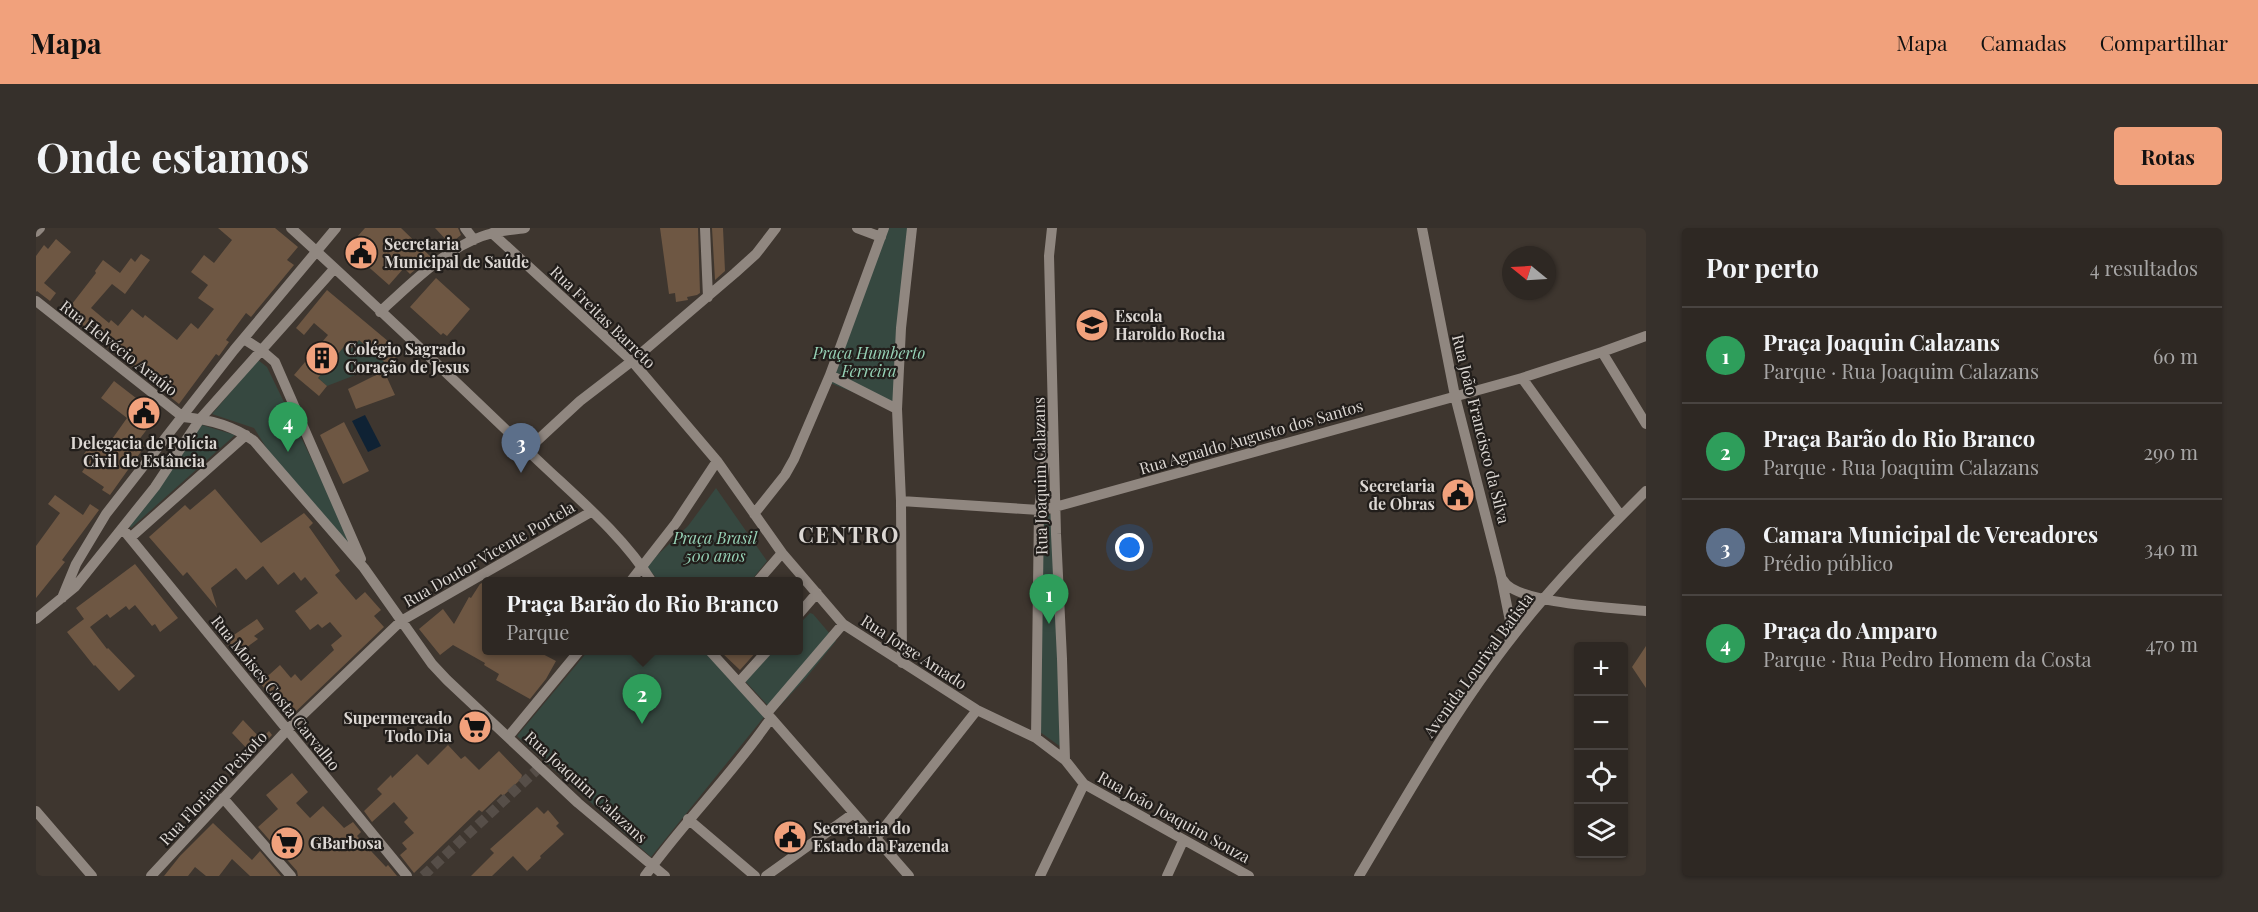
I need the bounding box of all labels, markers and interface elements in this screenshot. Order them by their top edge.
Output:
text: Mapa [30,24,102,61]
text: Mapa [1896,28,1948,56]
text: Camadas [1981,28,2067,56]
text: Compartilhar [2100,28,2228,56]
button: Rotas [2114,127,2222,185]
text: Onde estamos [36,128,309,184]
place label: Secretaria Municipal de Saúde [384,233,529,272]
public building icon: Secretaria Municipal de Saúde [343,235,379,271]
north arrow [1502,246,1556,300]
text: Por perto [1706,250,1819,285]
text: 4 resultados [2090,254,2198,281]
street label: Rua Freitas Barreto [546,261,661,373]
street label: Rua Helvécio Araújo [56,295,183,400]
place label: Escola Haroldo Rocha [1115,305,1226,344]
school or university icon: Escola Haroldo Rocha [1074,307,1110,343]
text: Praça Joaquin Calazans [1763,327,2000,357]
street label: Rua João Francisco da Silva [1448,332,1515,526]
place label: Colégio Sagrado Coração de Jesus [345,338,470,377]
building icon: Colégio Sagrado Coração de Jesus [304,340,340,376]
park label: Praça Humberto Ferreira [812,342,925,381]
text: 1 [1722,342,1729,369]
text: 60 m [2153,342,2198,369]
text: Parque · Rua Joaquim Calazans [1763,357,2039,384]
street label: Rua Agnaldo Augusto dos Santos [1136,394,1365,479]
public building icon: Delegacia de Polícia Civil de Estância [126,395,162,431]
street label: Rua Joaquim Calazans [1028,397,1051,555]
pin: 4 [268,402,308,452]
text: Praça Barão do Rio Branco [1763,423,2035,453]
pin: 3 [502,424,540,473]
place label: Delegacia de Polícia Civil de Estância [71,432,218,471]
text: 2 [1720,438,1731,465]
text: 290 m [2144,438,2198,465]
text: Parque · Rua Joaquim Calazans [1763,453,2039,480]
place label: Secretaria de Obras [1360,475,1436,514]
public building icon: Secretaria de Obras [1440,477,1476,513]
street label: Rua Doutor Vicente Portela [399,496,578,611]
district label: CENTRO [798,519,900,549]
text: Camara Municipal de Vereadores [1763,519,2098,549]
park label: Praça Brasil 500 anos [672,527,758,566]
your location [1115,533,1144,562]
text: 3 [1721,534,1730,561]
text: 340 m [2144,534,2198,561]
text: Prédio público [1763,549,1893,576]
pin: 1 [1030,574,1068,624]
popup [482,577,803,655]
text: Praça Barão do Rio Branco [506,588,779,618]
street label: Avenida Lourival Batista [1417,588,1537,742]
street label: Rua Jorge Amado [857,609,972,694]
street label: Rua Moises Costa Carvalho [207,611,346,775]
text: Praça do Amparo [1763,615,1938,645]
text: Parque [506,618,569,645]
text: 4 [1720,630,1731,657]
text: 470 m [2146,630,2198,657]
map controls [1574,642,1628,858]
button: + [1574,642,1628,696]
text: Parque · Rua Pedro Homem da Costa [1763,645,2092,672]
pin: 2 [622,674,662,724]
button: − [1574,696,1628,750]
place label: Supermercado Todo Dia [343,707,453,746]
supermarket icon: Supermercado Todo Dia [457,709,493,745]
street label: Rua Floriano Peixoto [154,726,271,849]
street label: Rua Joaquim Calazans [521,726,652,847]
button: locate [1574,750,1628,804]
street label: Rua João Joaquim Souza [1094,766,1254,867]
button: layers [1574,804,1628,858]
place label: Secretaria do Estado da Fazenda [813,817,950,856]
public building icon: Secretaria do Estado da Fazenda [772,819,808,855]
supermarket icon: GBarbosa [269,825,305,861]
place label: GBarbosa [310,832,383,853]

